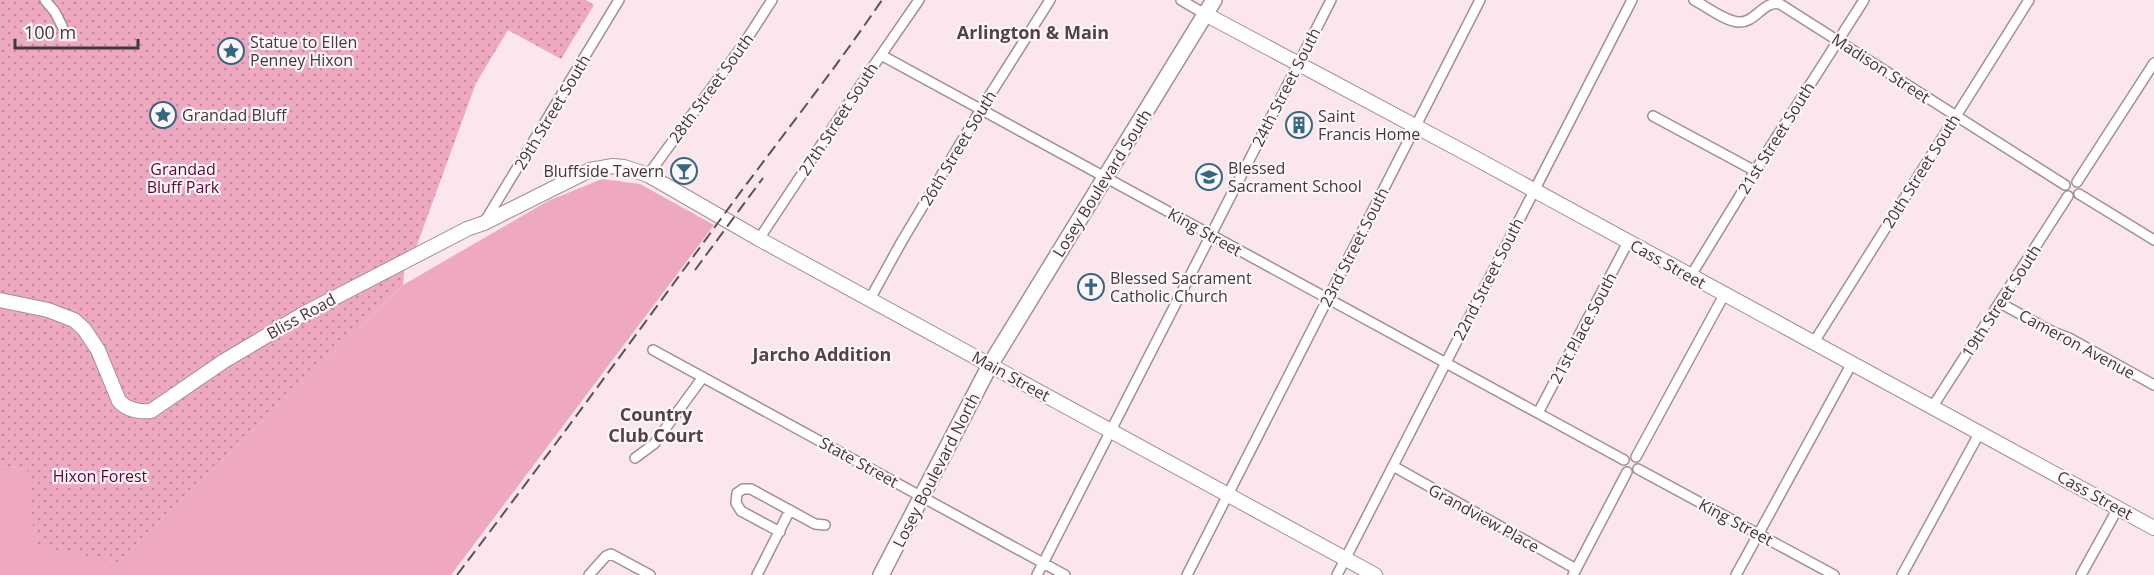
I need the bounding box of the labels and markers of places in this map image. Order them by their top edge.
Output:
place label: Statue to Ellen Penney Hixon [250,31,357,71]
place icon: Statue to Ellen Penney Hixon [216,36,246,66]
place icon: Grandad Bluff [148,100,178,130]
place label: Grandad Bluff [182,104,288,126]
place label: Saint Francis Home [1318,105,1420,145]
building icon: Saint Francis Home [1284,110,1314,140]
bar icon: Bluffside Tavern [669,156,699,186]
place label: Blessed Sacrament School [1228,157,1362,197]
place label: Bluffside Tavern [543,160,664,182]
school or university icon: Blessed Sacrament School [1194,162,1224,192]
place label: Blessed Sacrament Catholic Church [1110,267,1252,307]
church icon: Blessed Sacrament Catholic Church [1076,272,1106,302]

